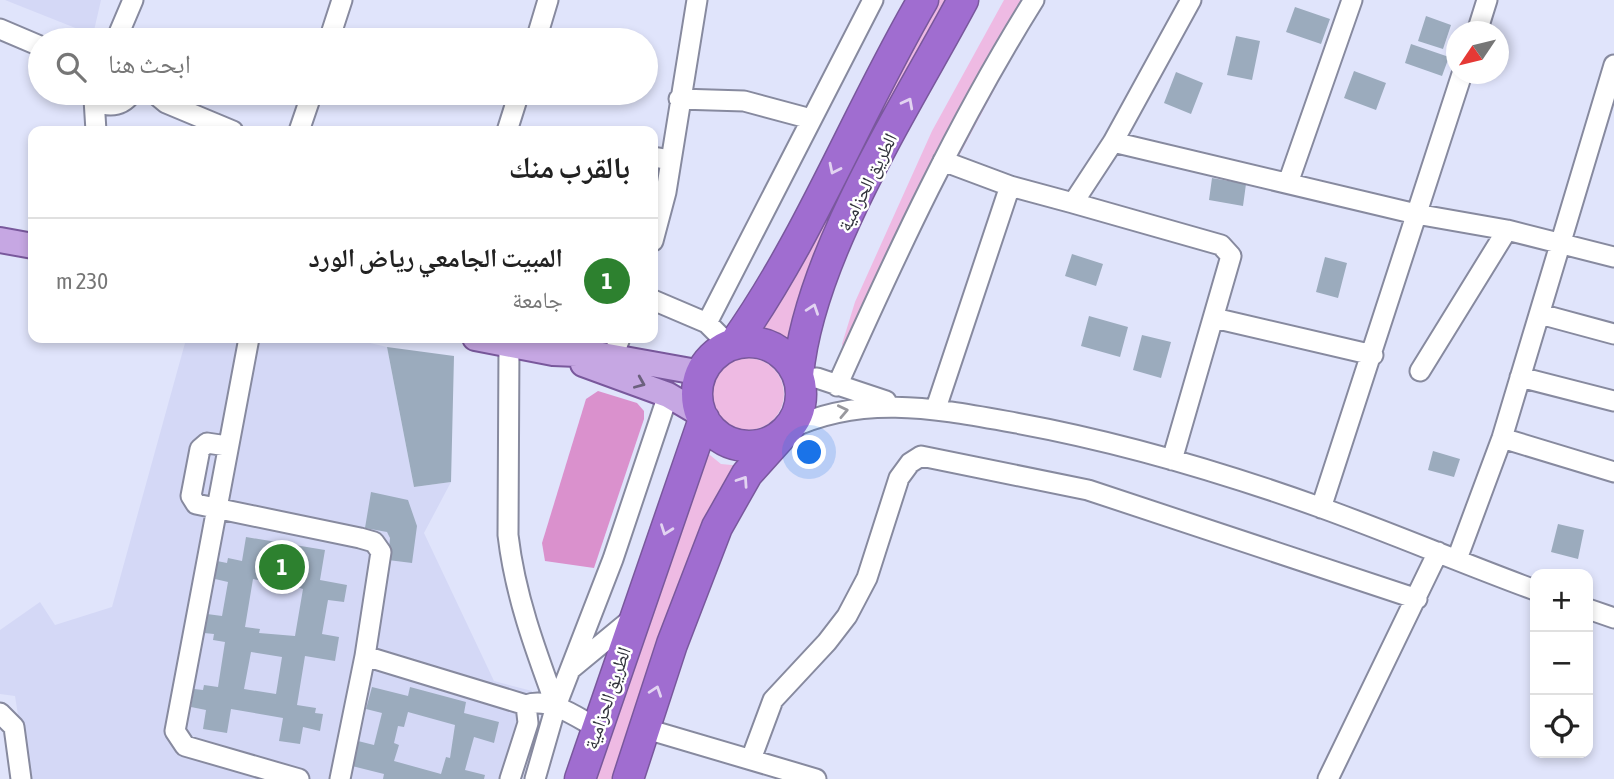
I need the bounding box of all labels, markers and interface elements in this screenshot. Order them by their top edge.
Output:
north arrow [1446,21,1509,84]
search box [28,28,658,105]
icon: search [52,48,90,86]
text: ابحث هنا [108,49,191,79]
one-way arrow [900,98,914,110]
street label: الطريق الحزامية [833,129,902,235]
text: بالقرب منك [509,150,630,184]
one-way arrow [829,162,843,174]
text: المبيت الجامعي رياض الورد [308,243,563,273]
text: 230 m [56,268,108,294]
text: 1 [602,268,612,294]
text: جامعة [512,287,563,313]
one-way arrow [805,303,819,315]
one-way arrow [633,375,646,389]
one-way arrow [837,405,849,420]
your location [792,435,826,469]
one-way arrow [734,476,747,489]
one-way arrow [660,523,674,535]
pin: 1 [259,541,305,593]
map controls [1530,569,1593,758]
button: + [1530,569,1593,632]
button: − [1530,632,1593,695]
street label: الطريق الحزامية [579,644,636,752]
one-way arrow [648,685,662,697]
button: locate [1530,695,1593,758]

